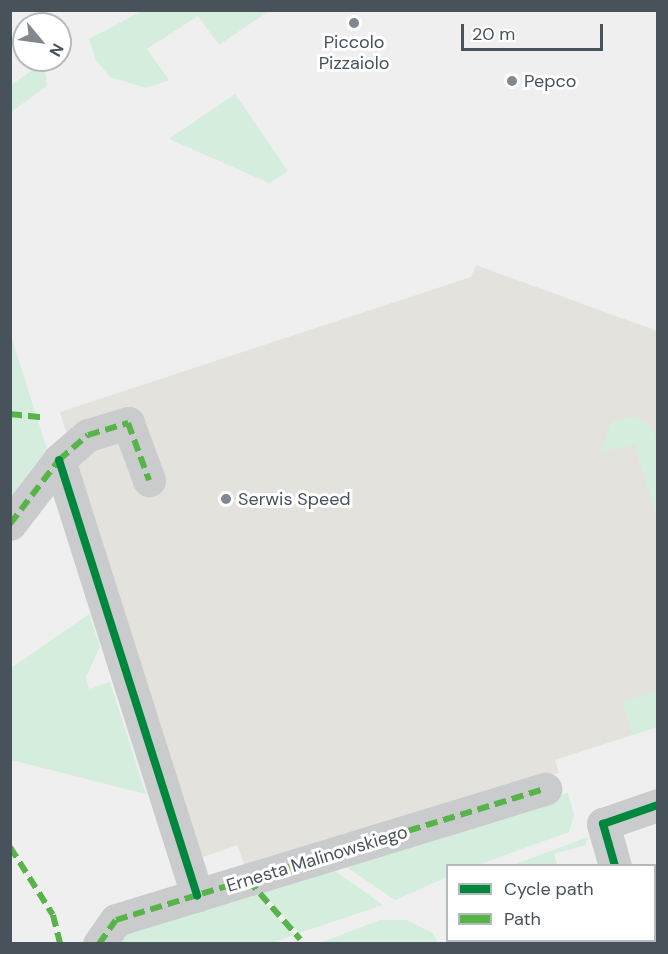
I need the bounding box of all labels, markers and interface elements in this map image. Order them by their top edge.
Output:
north arrow [12,12,72,72]
scale bar [464,12,606,50]
marker: Piccolo Pizzaiolo [347,16,361,30]
text: 20 m [472,22,515,46]
place label: Piccolo Pizzaiolo [319,32,389,74]
text: N [44,40,68,60]
place label: Pepco [524,70,576,92]
marker: Pepco [505,74,519,88]
place label: Serwis Speed [238,488,351,510]
marker: Serwis Speed [219,492,233,506]
street label: Ernesta Malinowskiego [224,821,410,897]
legend [446,864,656,942]
text: Cycle path [504,877,594,901]
text: Path [504,907,541,931]

